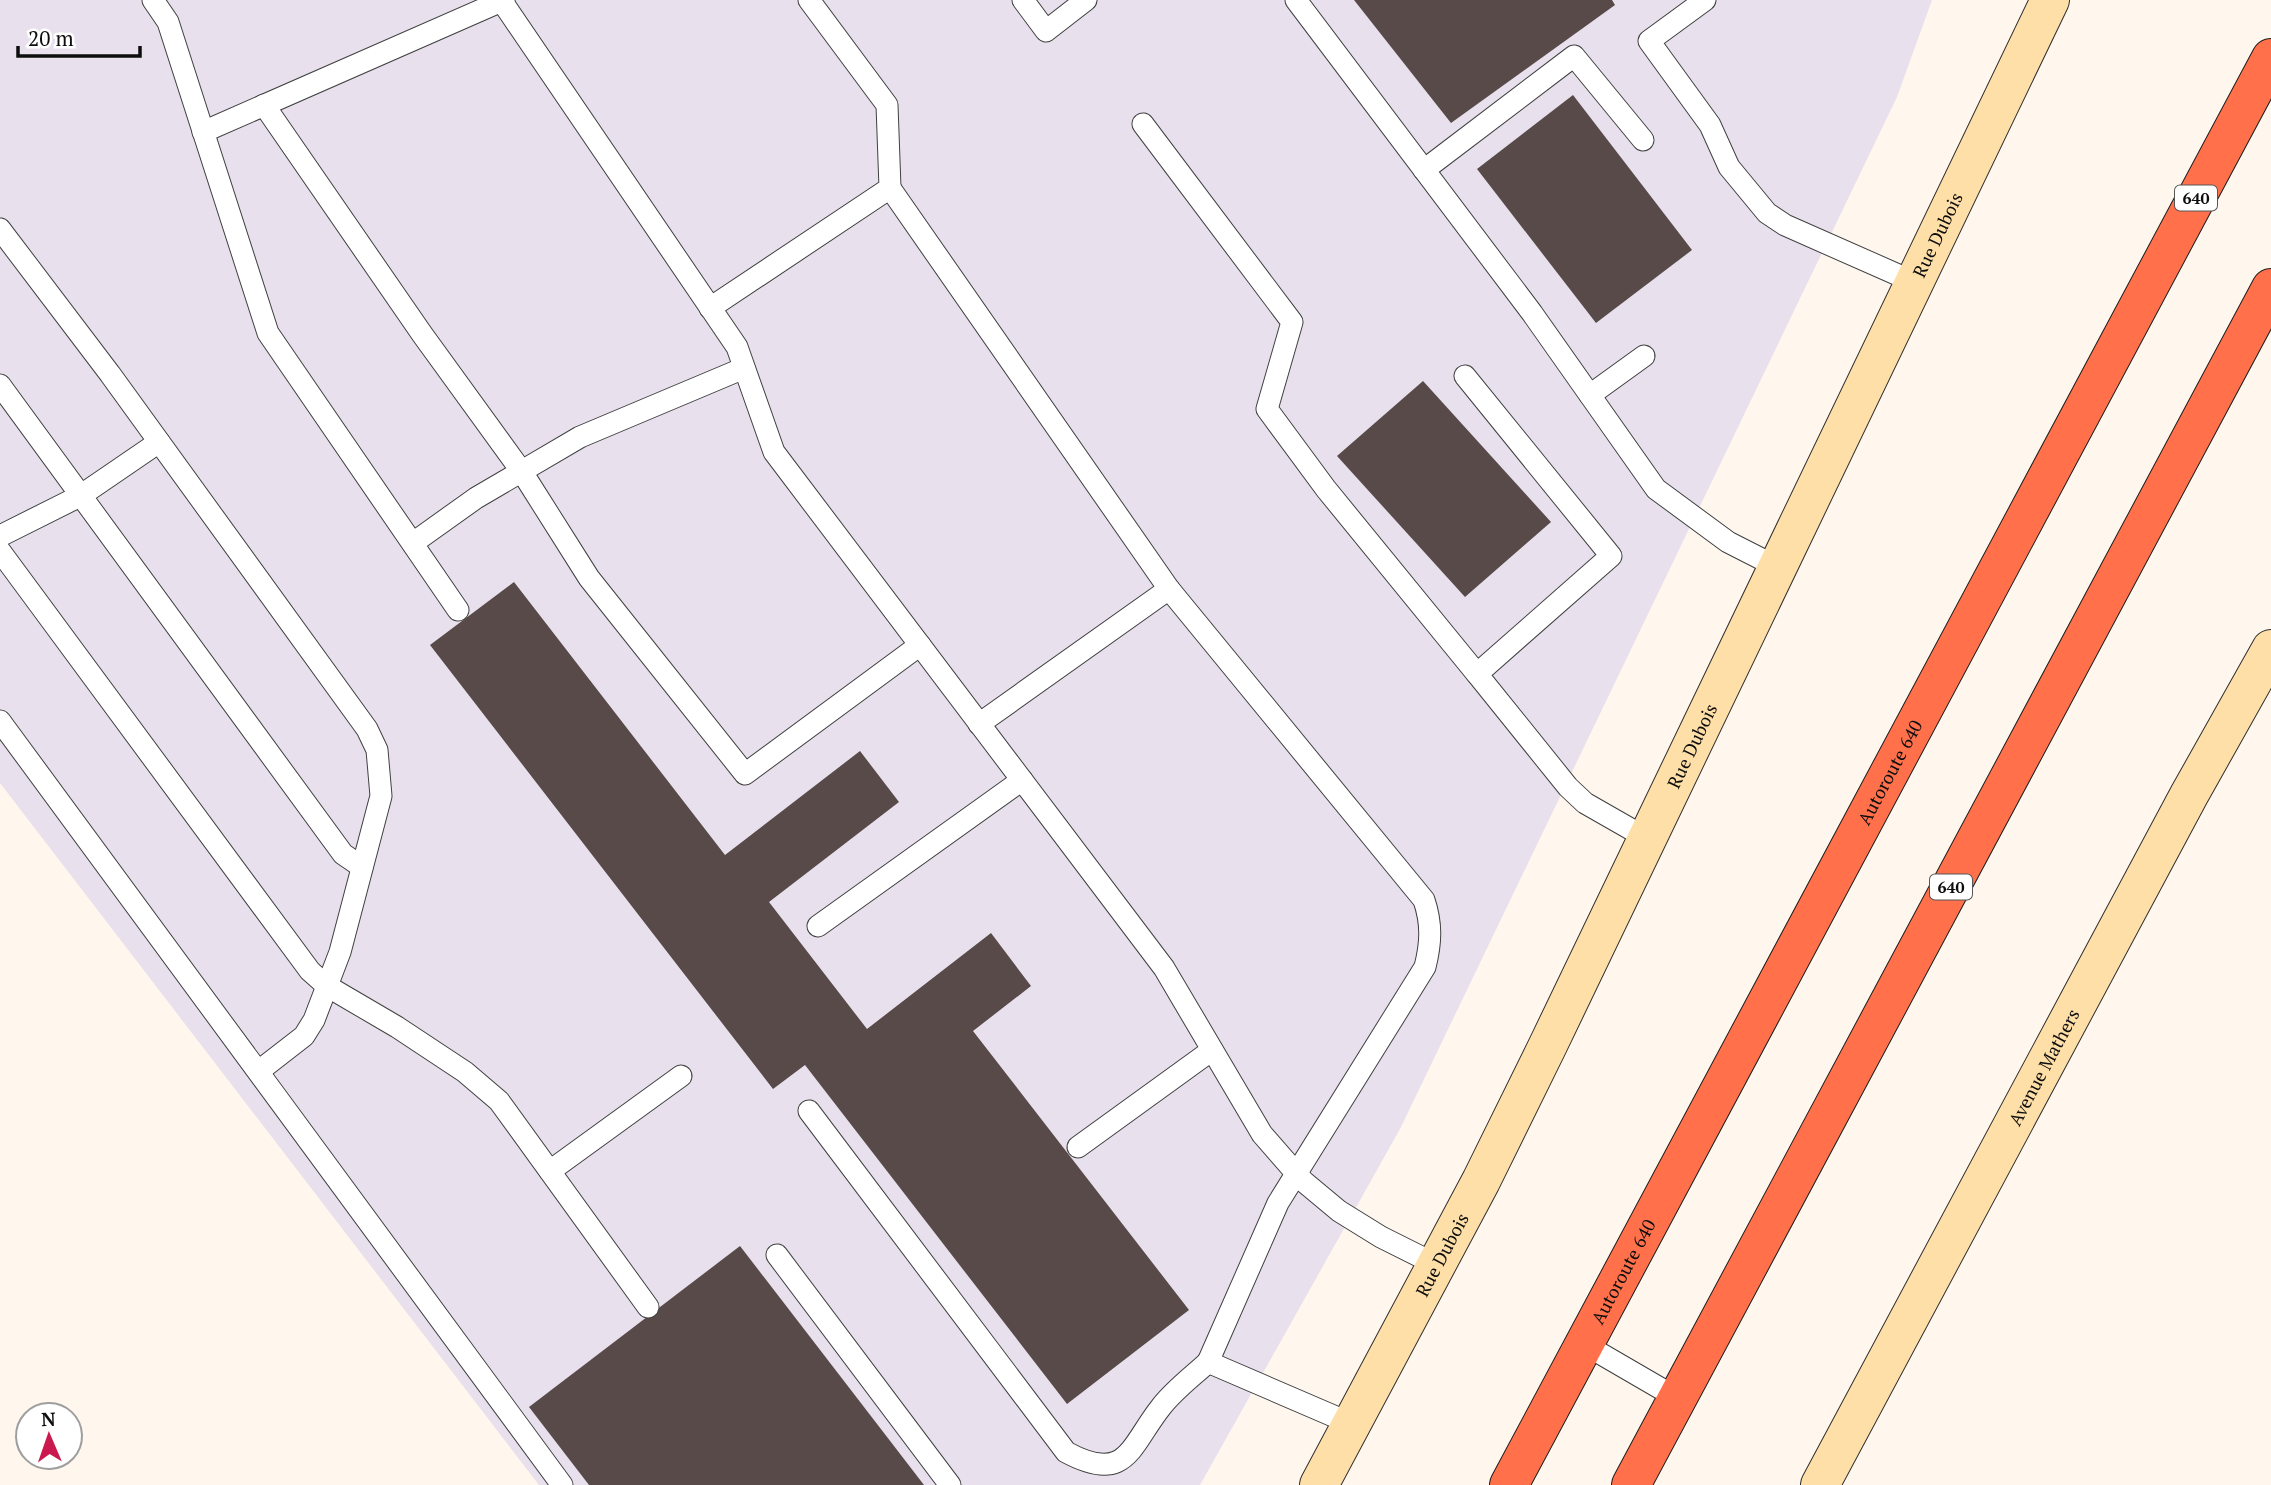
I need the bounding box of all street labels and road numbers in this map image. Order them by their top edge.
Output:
road number: 640 [2175,186,2217,210]
street label: Rue Dubois [1907,188,1968,281]
street label: Rue Dubois [1661,699,1722,792]
street label: Autoroute 640 [1852,716,1927,829]
road number: 640 [1930,874,1972,900]
street label: Avenue Mathers [2003,1004,2085,1130]
street label: Rue Dubois [1410,1209,1474,1301]
street label: Autoroute 640 [1585,1215,1661,1328]

